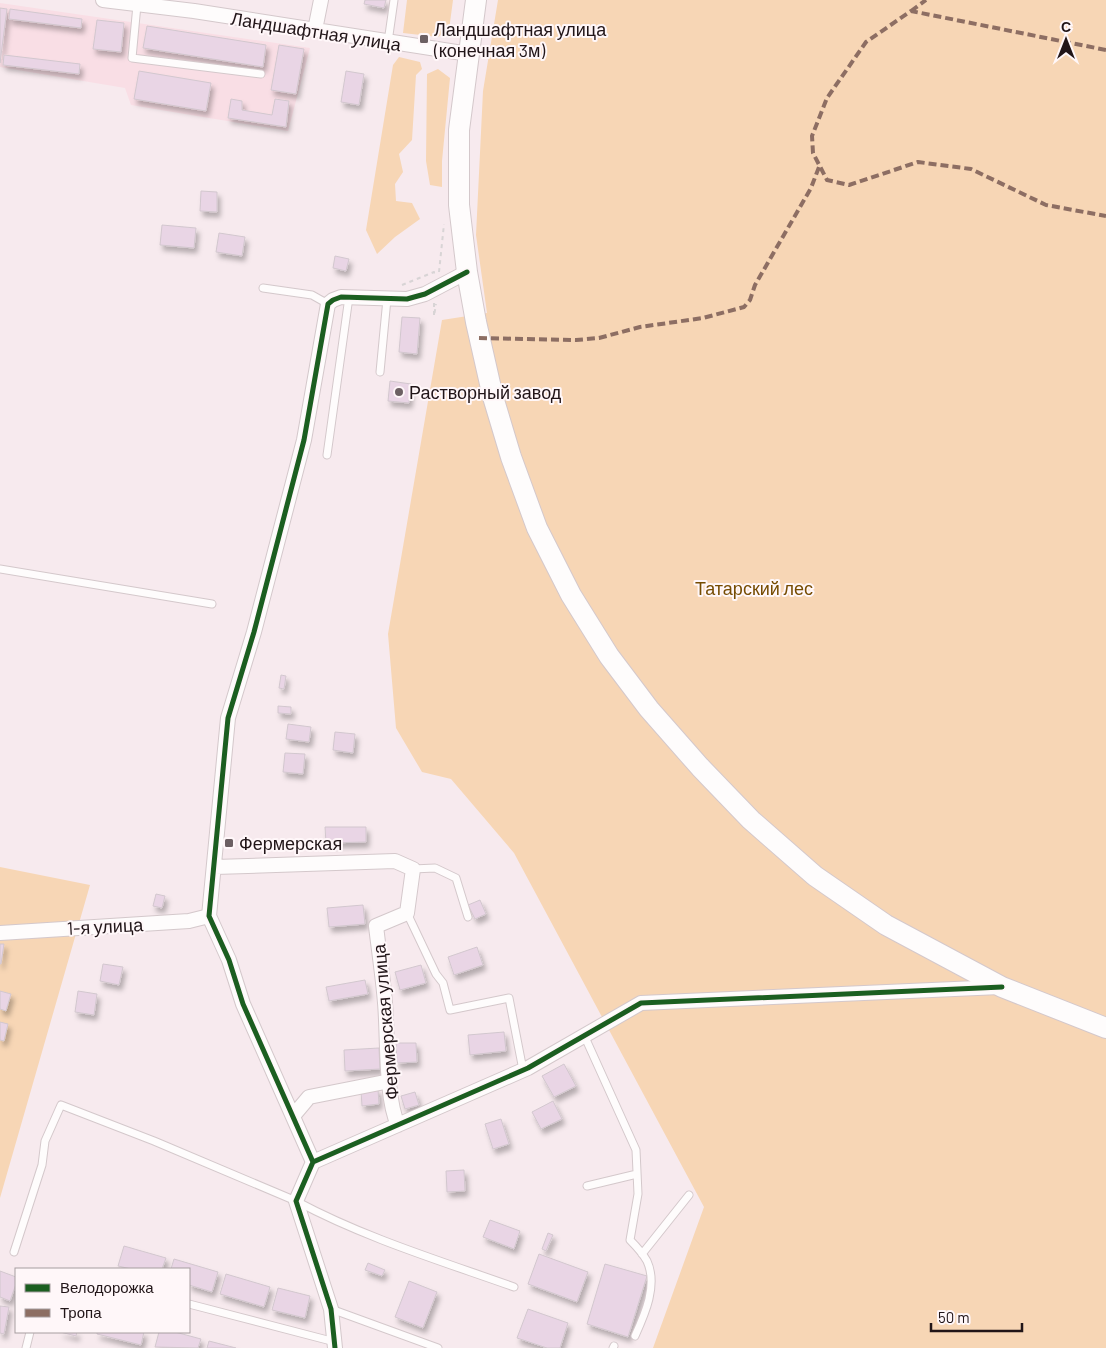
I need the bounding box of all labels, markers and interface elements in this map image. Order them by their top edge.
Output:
street label: Ландшафтная улица [229,7,404,55]
north arrow [1041,15,1091,65]
place label: Ландшафтная улица (конечная 3м) [433,18,607,61]
text: С [1061,18,1071,35]
marker: Ландшафтная улица (конечная 3м) [418,33,430,45]
place label: Растворный завод [409,381,562,403]
marker: Растворный завод [393,386,405,398]
park label: Татарский лес [695,577,813,599]
place label: Фермерская [239,832,342,854]
marker: Фермерская [223,837,235,849]
street label: 1-я улица [66,913,145,939]
street label: Фермерская улица [367,942,403,1101]
legend [15,1268,190,1333]
text: Велодорожка [60,1278,154,1296]
scale bar [931,1300,1022,1332]
text: Тропа [60,1303,102,1321]
text: 50 m [938,1308,970,1326]

